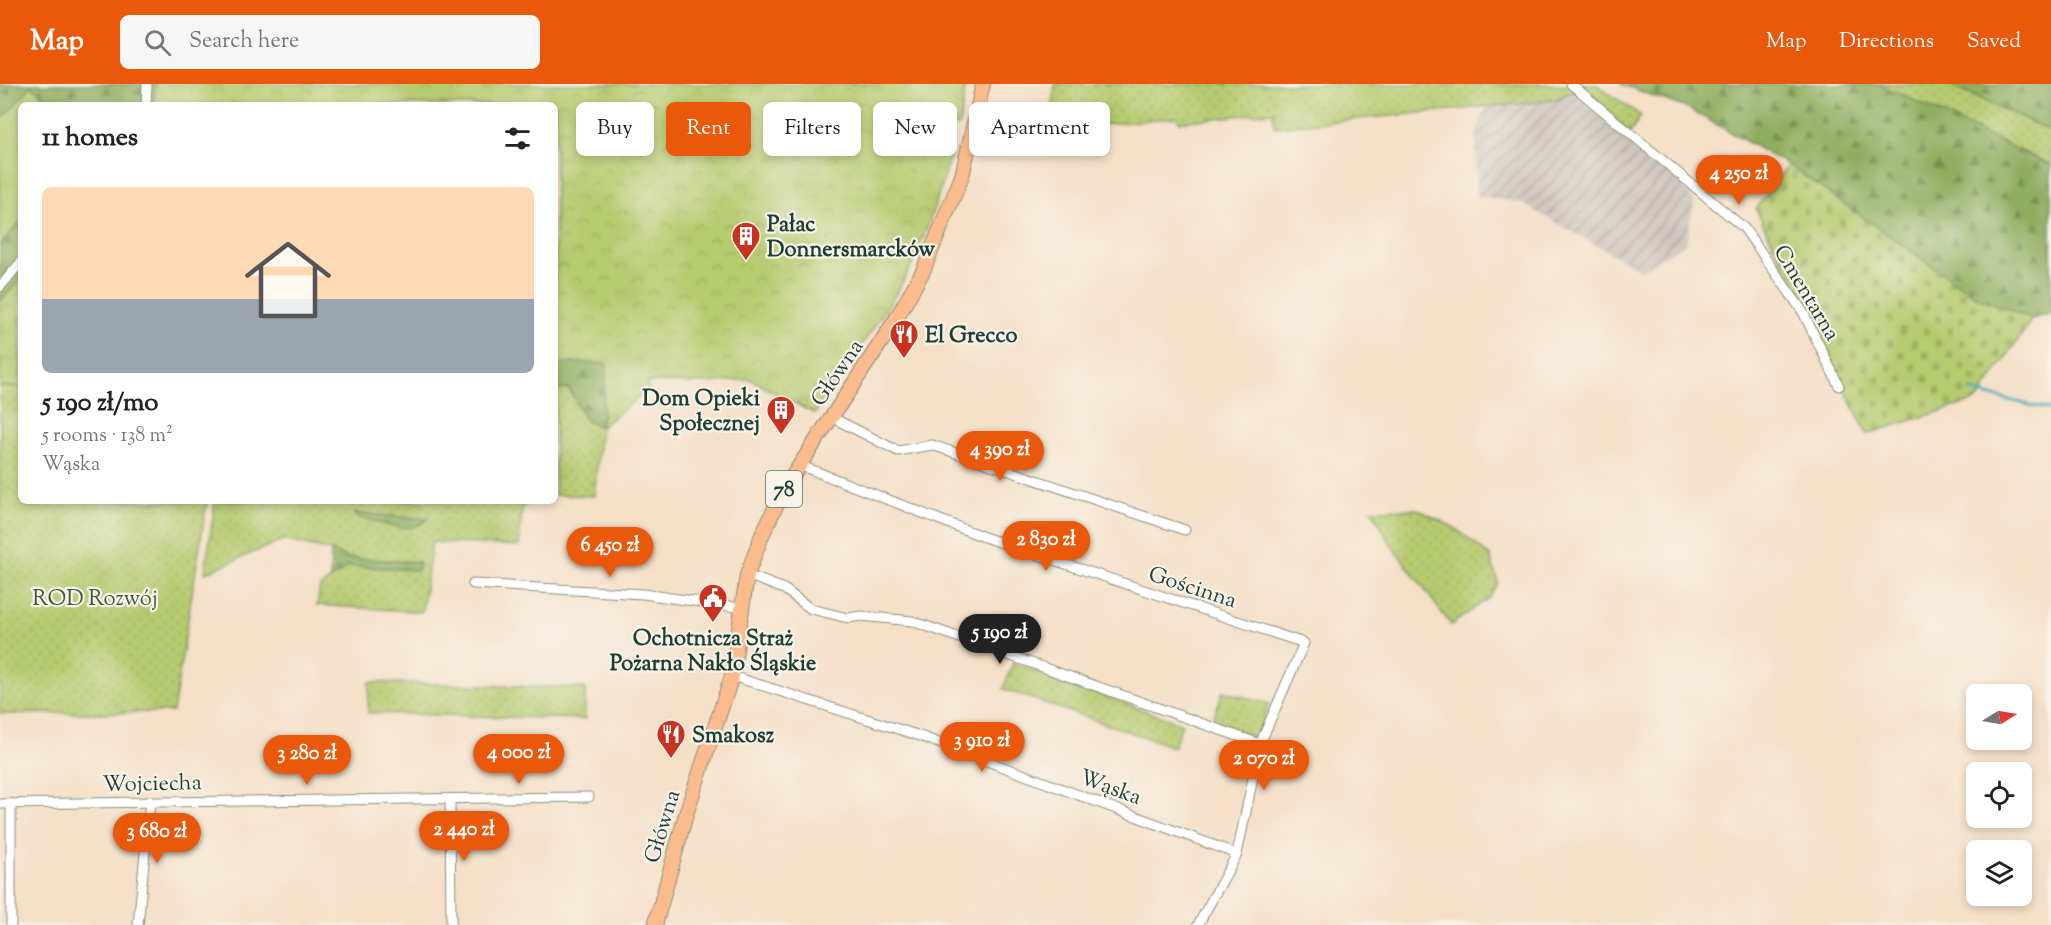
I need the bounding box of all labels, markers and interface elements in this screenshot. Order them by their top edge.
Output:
search box [120,15,540,69]
text: Map [30,22,84,62]
icon: search [141,26,174,59]
text: Search here [189,26,299,58]
text: Map [1766,27,1806,57]
text: Directions [1839,27,1934,57]
text: Saved [1967,27,2021,57]
chip: Buy [576,102,654,156]
chip: Rent [666,102,751,156]
chip: Filters [763,102,861,156]
chip: New [873,102,957,156]
chip: Apartment [969,102,1110,156]
text: 11 homes [42,120,138,157]
icon: filters [501,122,534,155]
pin: 4 250 zł [1677,155,1801,206]
text: 4 250 zł [1710,160,1768,189]
place label: Pałac Donnersmarcków [767,210,935,267]
building icon: Pałac Donnersmarcków [730,220,762,262]
icon: home [234,226,342,334]
street label: Cmentarna [1764,239,1847,348]
restaurant icon: El Grecco [888,318,920,360]
place label: El Grecco [925,321,1018,353]
street label: Główna [804,334,873,414]
place label: Dom Opieki Społecznej [642,384,761,441]
text: 5 190 zł/mo [42,385,159,422]
building icon: Dom Opieki Społecznej [765,394,797,436]
text: 5 rooms · 138 m² [42,422,173,451]
pin: 4 390 zł [938,431,1062,482]
text: 4 390 zł [970,436,1030,465]
text: Wąska [42,451,100,480]
road number: 78 [766,471,802,507]
pin: 2 830 zł [984,521,1108,572]
text: 2 830 zł [1016,526,1076,555]
pin: 6 450 zł [548,527,672,578]
text: 6 450 zł [580,532,640,561]
street label: Gościnna [1144,560,1240,618]
public building icon: Ochotnicza Straż Pożarna Nakło Śląskie [697,582,729,624]
park label: ROD Rozwój [32,584,158,616]
pin: 5 190 zł [938,614,1062,665]
text: 5 190 zł [972,619,1028,648]
place label: Ochotnicza Straż Pożarna Nakło Śląskie [610,624,816,681]
north arrow [1966,684,2032,750]
map controls [1966,684,2032,906]
restaurant icon: Smakosz [655,718,687,760]
place label: Smakosz [692,721,775,753]
pin: 3 910 zł [920,722,1044,773]
text: 3 910 zł [954,727,1010,756]
pin: 4 000 zł [457,734,581,785]
pin: 3 280 zł [245,735,369,786]
text: 4 000 zł [487,739,551,768]
text: 3 280 zł [277,740,337,769]
pin: 2 070 zł [1202,740,1326,791]
text: 2 070 zł [1233,745,1295,774]
button: locate [1966,762,2032,828]
street label: Wąska [1074,763,1146,815]
street label: Wojciecha [102,768,202,802]
street label: Główna [638,786,690,867]
pin: 2 440 zł [402,811,526,862]
pin: 3 680 zł [95,813,219,864]
text: 2 440 zł [433,816,495,845]
text: 3 680 zł [127,818,187,847]
button: layers [1966,840,2032,906]

